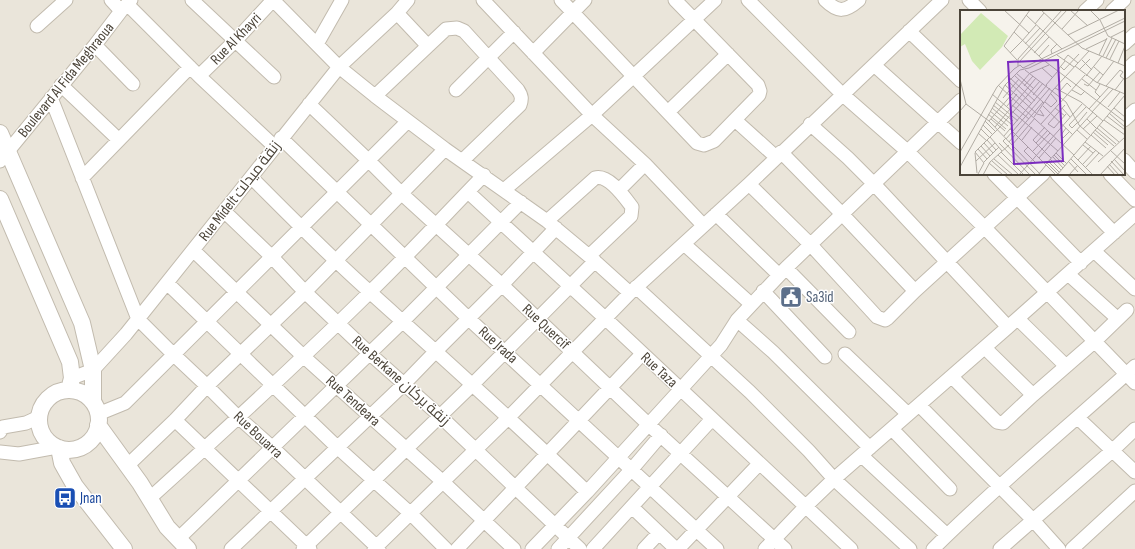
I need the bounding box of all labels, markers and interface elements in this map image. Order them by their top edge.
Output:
street label: Rue Al Khayri [207,9,266,69]
inset map [960,10,1125,175]
street label: Boulevard Al Fida Meghraoua [14,19,118,141]
street label: Rue Midelt زنقة ميدلت [195,137,285,245]
public building icon: Sa3id [778,284,804,310]
place label: Sa3id [806,288,834,307]
street label: Rue Quercif [518,300,574,354]
street label: Rue Jrada [474,322,522,368]
street label: Rue Berkane زنقة بركان [348,332,454,430]
street label: Rue Taza [637,348,682,392]
street label: Rue Tendeara [322,371,384,431]
street label: Rue Bouarra [229,407,287,463]
bus stop icon: Jnan [52,485,78,511]
place label: Jnan [79,489,102,508]

